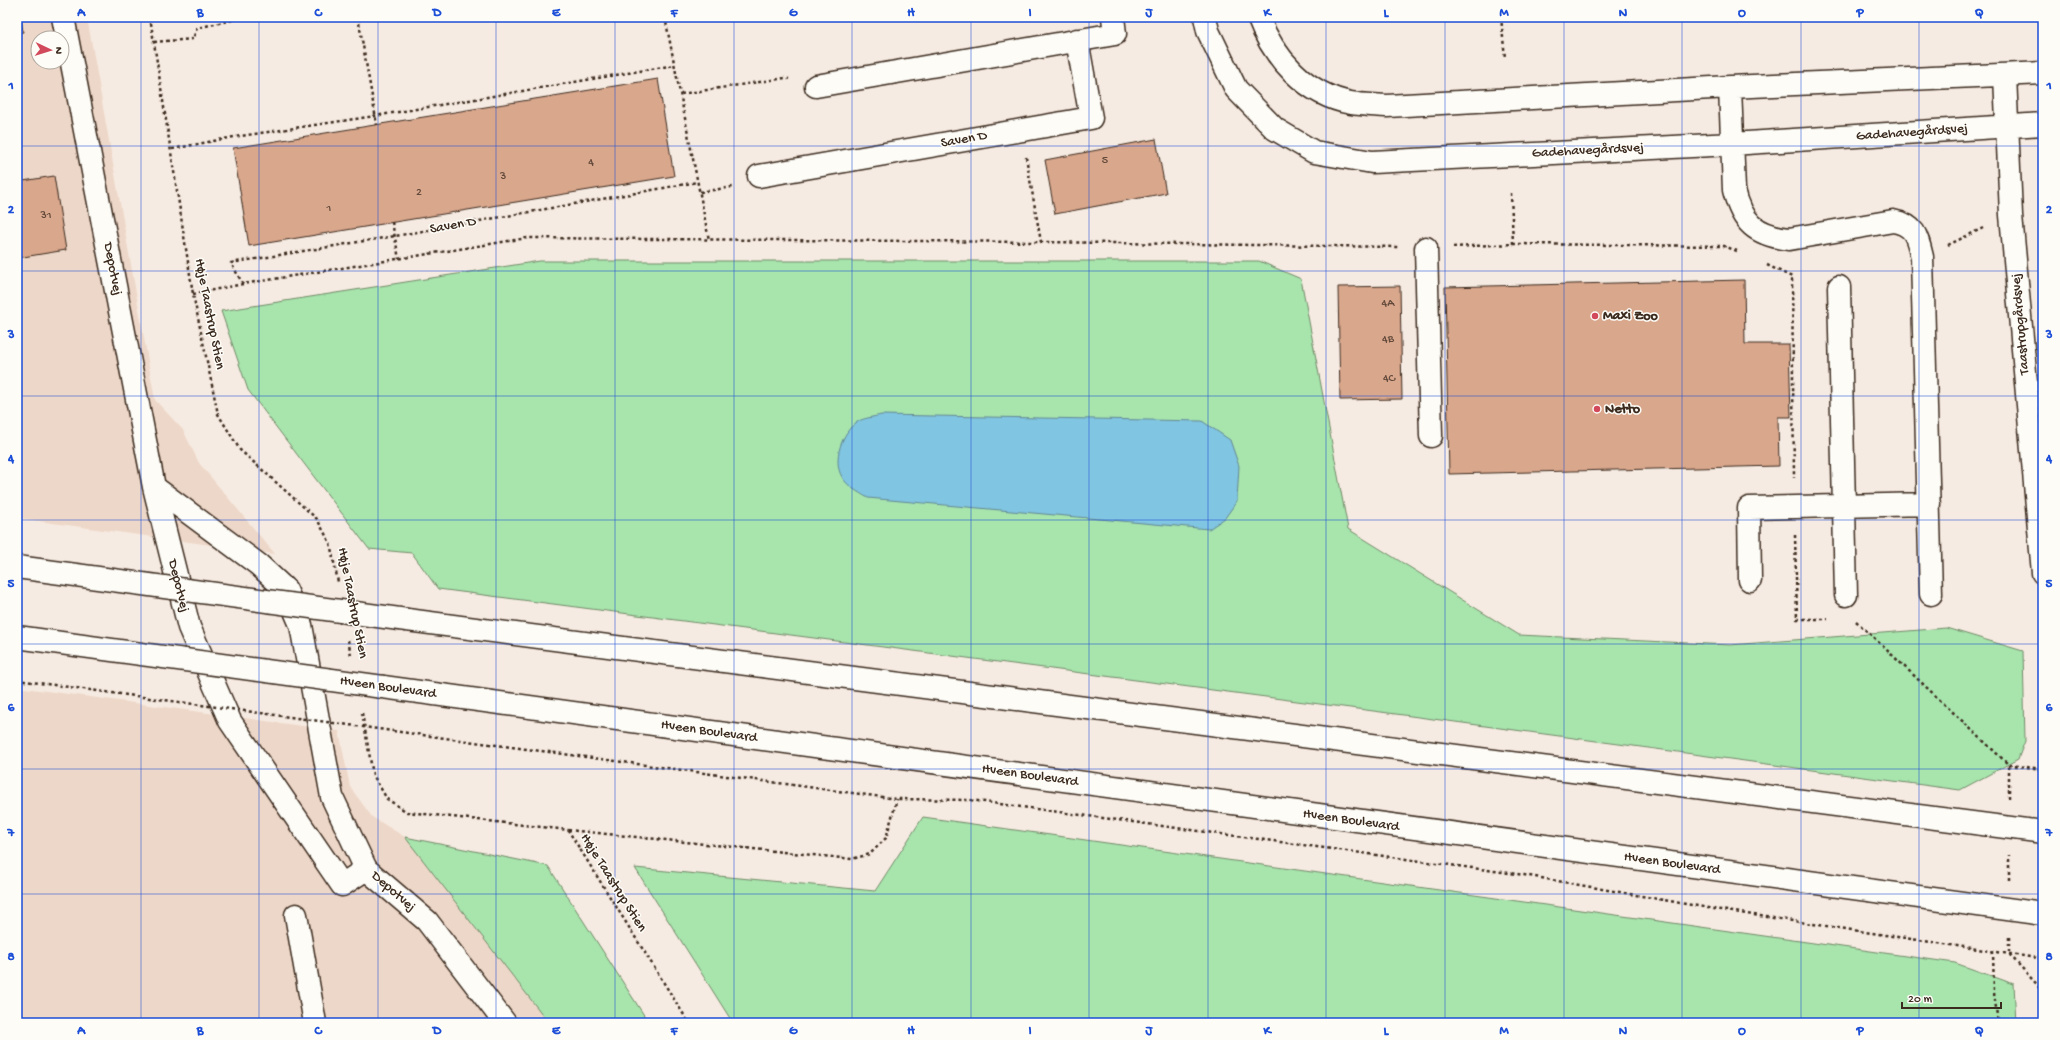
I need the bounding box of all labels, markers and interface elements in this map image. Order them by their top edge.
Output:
text: A [76,6,86,21]
text: B [196,6,205,21]
text: C [313,6,323,21]
text: D [432,6,442,21]
text: E [552,6,561,21]
text: F [670,6,679,21]
text: G [789,6,798,21]
text: H [907,6,915,21]
text: I [1028,6,1032,21]
text: J [1145,6,1154,21]
text: K [1262,6,1272,21]
text: L [1384,6,1390,21]
text: M [1499,6,1509,21]
text: N [1619,6,1628,21]
text: O [1738,6,1746,21]
text: P [1855,6,1864,21]
text: Q [1975,6,1984,21]
north arrow [30,30,70,70]
text: N [52,47,64,55]
text: 1 [7,79,14,94]
text: 1 [2045,79,2052,94]
street label: Gadehavegårdsvej [1855,121,1969,145]
street label: Saven D [939,127,989,152]
street label: Gadehavegårdsvej [1532,140,1644,162]
house number: 5 [1102,154,1108,168]
house number: 4 [588,156,594,170]
house number: 3 [499,170,506,184]
house number: 2 [416,186,422,200]
house number: 1 [326,202,332,216]
text: 2 [8,203,15,218]
text: 2 [2046,203,2053,218]
house number: 31 [39,209,52,223]
street label: Saven D [428,213,478,238]
street label: Depotvej [98,240,125,297]
street label: Høje Taastrup Stien [190,257,228,371]
street label: Taastrupgårdsvej [2008,273,2034,376]
house number: 4A [1382,297,1395,311]
place label: Maxi Zoo [1603,308,1659,325]
marker: Maxi Zoo [1590,311,1600,321]
text: 3 [7,328,15,343]
text: 3 [2045,328,2053,343]
house number: 4B [1382,333,1395,347]
house number: 4C [1383,372,1397,386]
place label: Netto [1605,401,1641,418]
marker: Netto [1592,404,1602,414]
text: 4 [7,452,15,467]
text: 4 [2045,452,2053,467]
street label: Høje Taastrup Stien [333,546,371,660]
street label: Depotvej [163,557,193,614]
text: 5 [8,577,15,592]
text: 5 [2046,577,2053,592]
street label: Hveen Boulevard [339,673,439,703]
text: 6 [8,701,15,716]
text: 6 [2046,701,2053,716]
street label: Hveen Boulevard [660,717,760,747]
street label: Hveen Boulevard [981,761,1081,791]
street label: Hveen Boulevard [1302,806,1402,836]
text: 7 [7,826,16,841]
text: 7 [2045,826,2054,841]
street label: Høje Taastrup Stien [576,831,650,936]
street label: Hveen Boulevard [1623,849,1723,879]
street label: Depotvej [366,867,419,916]
text: 8 [7,950,15,965]
text: 8 [2045,950,2053,965]
scale bar [1902,984,2001,1010]
text: 20 m [1908,993,1933,1007]
text: A [76,1024,86,1039]
text: B [196,1024,205,1039]
text: C [313,1024,323,1039]
text: D [432,1024,442,1039]
text: E [552,1024,561,1039]
text: F [670,1024,679,1039]
text: G [789,1024,798,1039]
text: H [907,1024,915,1039]
text: I [1028,1024,1032,1039]
text: J [1145,1024,1154,1039]
text: K [1262,1024,1272,1039]
text: L [1384,1024,1390,1039]
text: M [1499,1024,1509,1039]
text: N [1619,1024,1628,1039]
text: O [1738,1024,1746,1039]
text: P [1855,1024,1864,1039]
text: Q [1975,1024,1984,1039]

